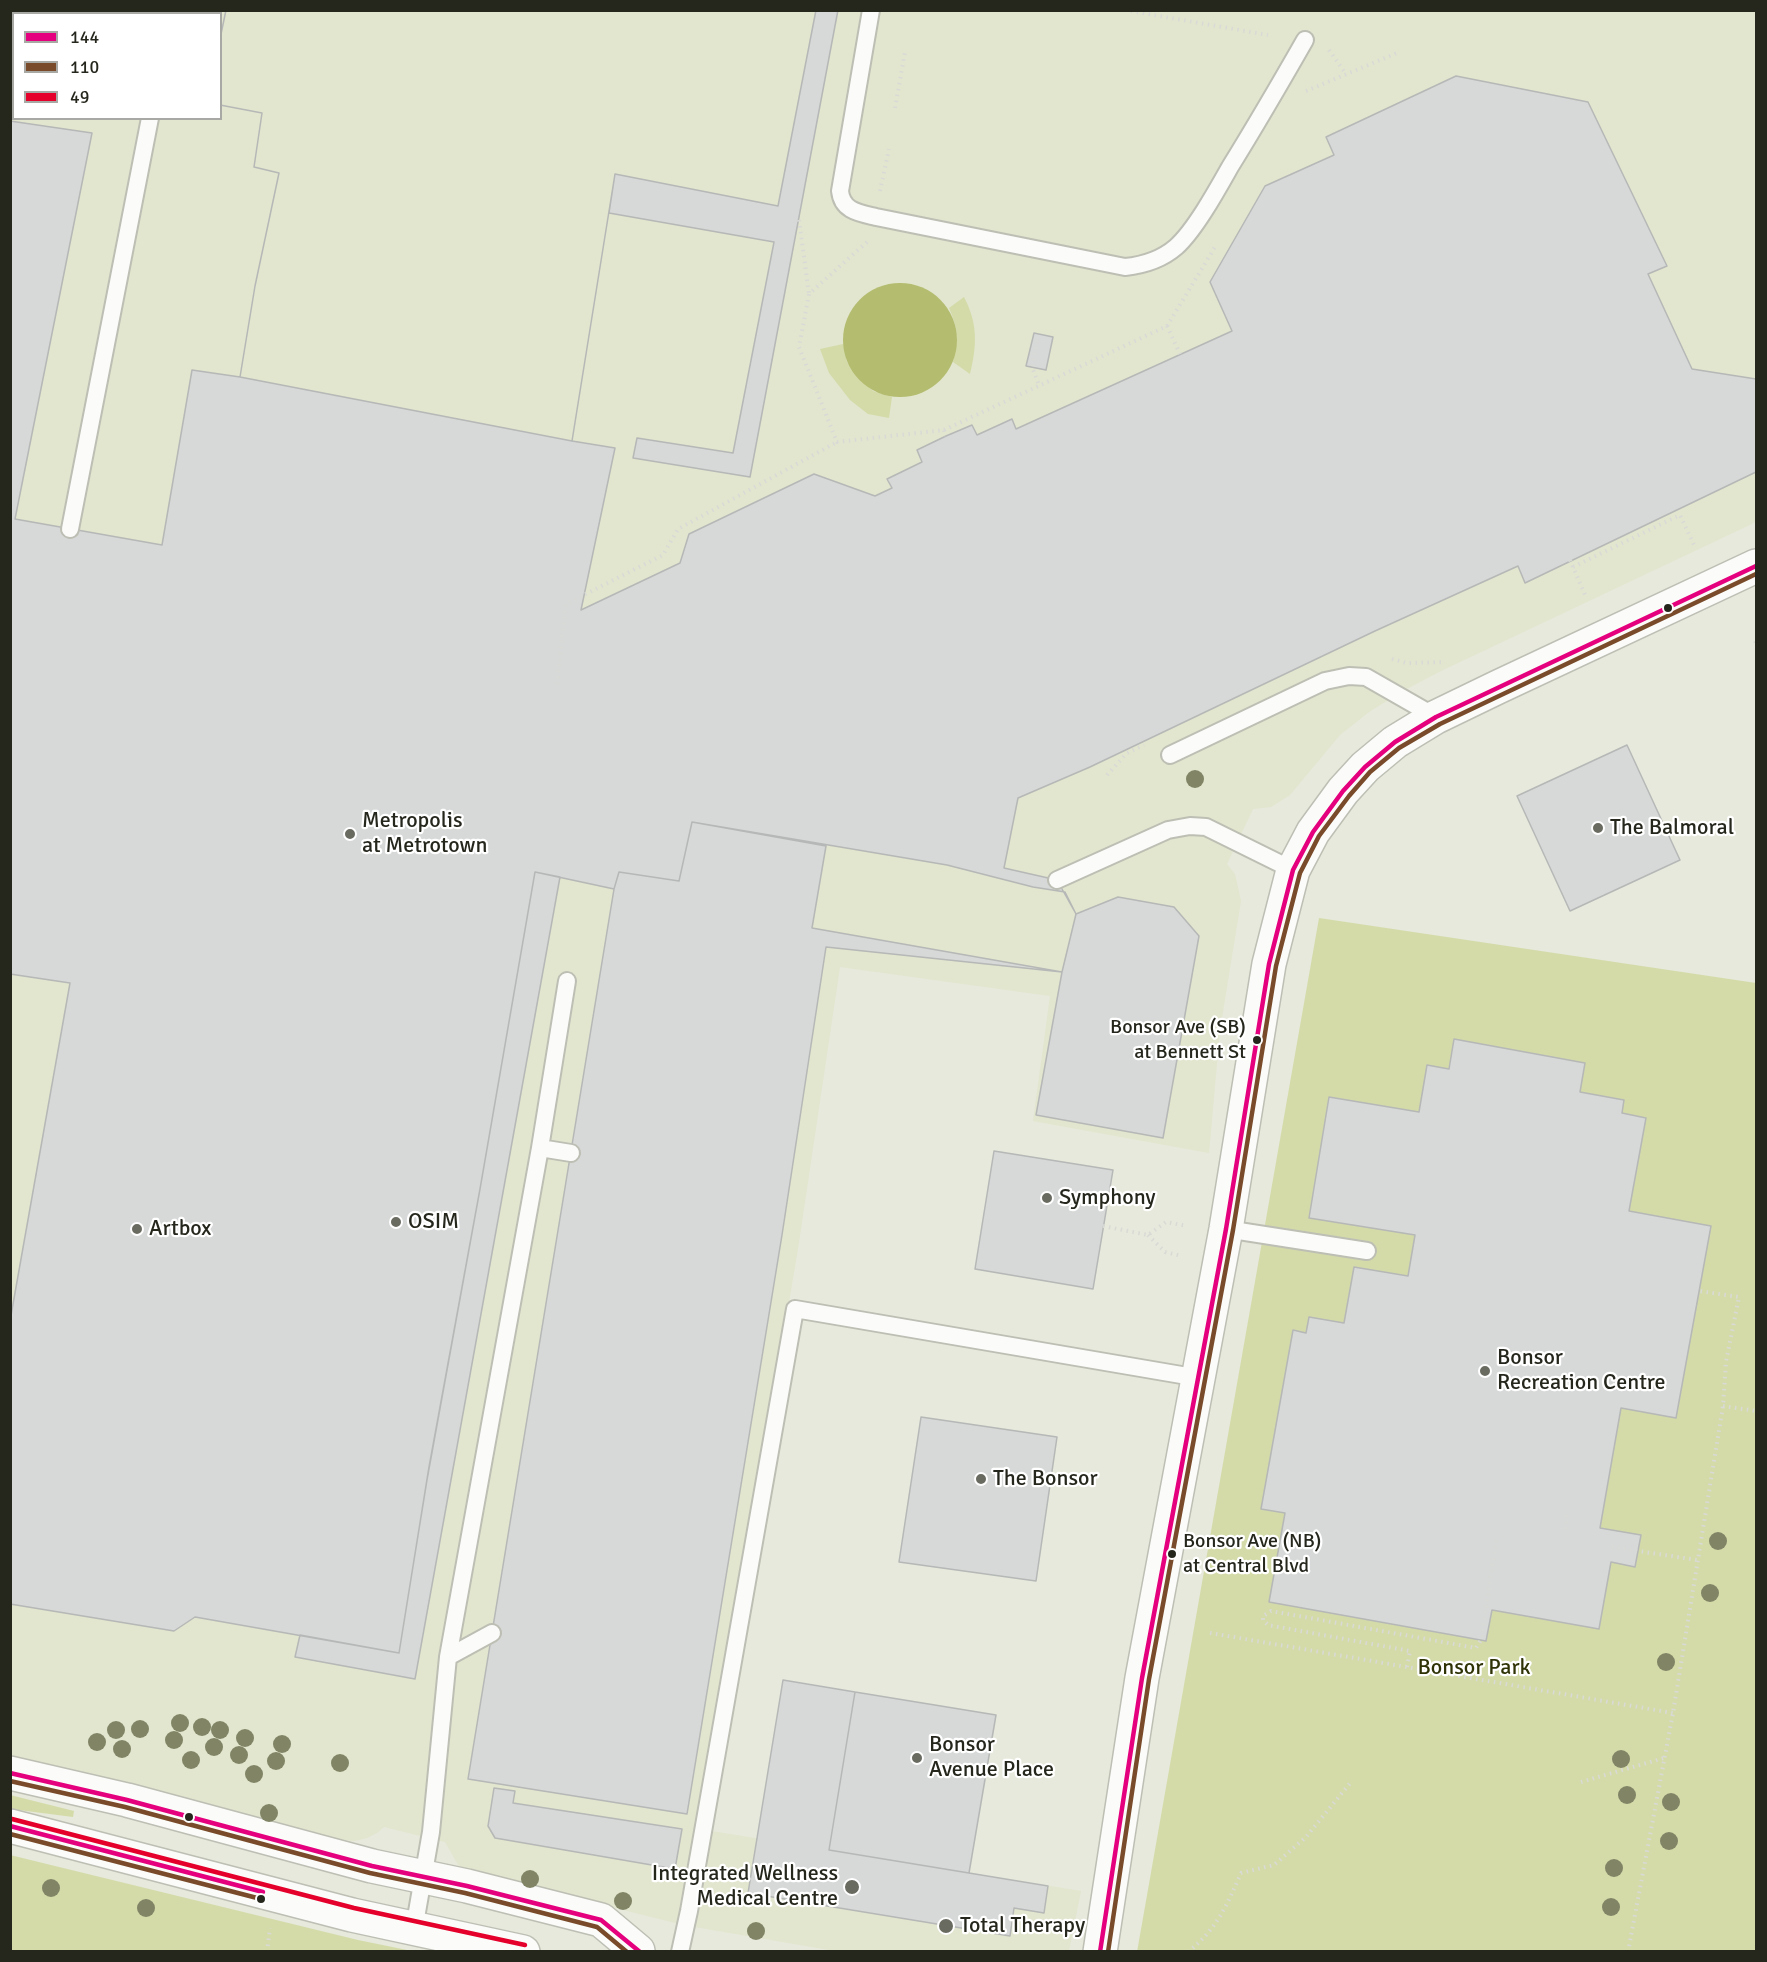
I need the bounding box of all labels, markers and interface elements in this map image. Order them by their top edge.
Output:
legend [12,12,222,120]
text: 144 [70,26,99,48]
text: 110 [70,56,99,78]
text: 49 [70,86,89,108]
unlabelled marker [1662,602,1674,614]
place label: Metropolis at Metrotown [362,808,487,860]
place label: The Balmoral [1610,815,1734,841]
marker: The Balmoral [1591,821,1605,835]
marker: Metropolis at Metrotown [343,827,357,841]
place label: Bonsor Ave (SB) at Bennett St [1110,1016,1246,1063]
marker: Bonsor Ave (SB) at Bennett St [1251,1034,1263,1046]
place label: Symphony [1059,1185,1156,1211]
marker: Symphony [1040,1191,1054,1205]
place label: OSIM [408,1209,459,1235]
marker: OSIM [389,1215,403,1229]
place label: Artbox [149,1216,211,1242]
marker: Artbox [130,1222,144,1236]
place label: Bonsor Recreation Centre [1497,1345,1666,1396]
marker: Bonsor Recreation Centre [1478,1364,1492,1378]
place label: The Bonsor [993,1466,1098,1492]
marker: The Bonsor [974,1472,988,1486]
place label: Bonsor Ave (NB) at Central Blvd [1183,1530,1321,1577]
marker: Bonsor Ave (NB) at Central Blvd [1166,1548,1178,1560]
park label: Bonsor Park [1417,1655,1531,1681]
place label: Bonsor Avenue Place [929,1732,1054,1784]
marker: Bonsor Avenue Place [910,1751,924,1765]
unlabelled marker [183,1811,195,1823]
place label: Integrated Wellness Medical Centre [652,1861,838,1912]
marker: Integrated Wellness Medical Centre [843,1878,861,1896]
unlabelled marker [255,1893,267,1905]
place label: Total Therapy [960,1913,1085,1939]
marker: Total Therapy [937,1917,955,1935]

